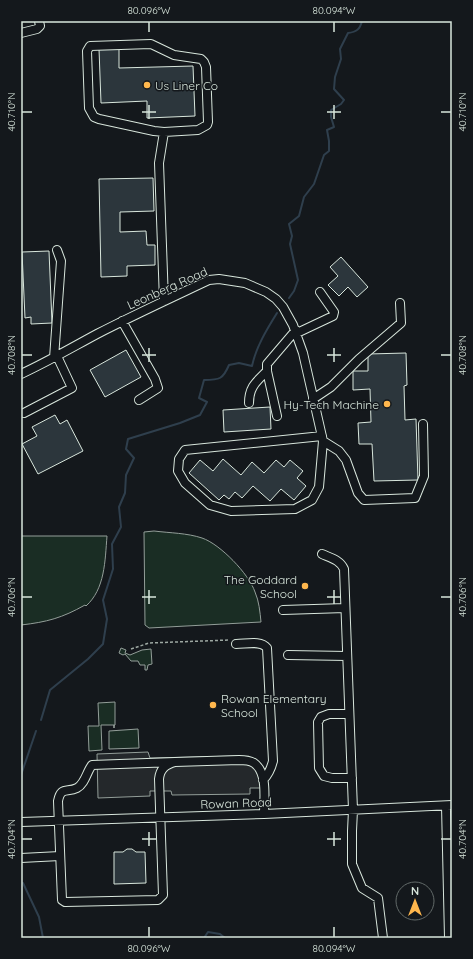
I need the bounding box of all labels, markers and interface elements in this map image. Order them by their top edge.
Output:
text: 80.096°W [127,4,171,17]
text: 80.094°W [313,4,356,17]
place label: Us Liner Co [155,78,218,93]
marker: Us Liner Co [142,80,152,90]
text: 40.710°N [5,93,18,131]
text: 40.710°N [456,93,469,131]
street label: Leonberg Road [124,264,210,312]
text: 40.708°N [5,335,18,375]
text: 40.708°N [456,335,469,375]
place label: Hy-Tech Machine [283,397,379,412]
marker: Hy-Tech Machine [382,399,392,409]
place label: The Goddard School [224,572,297,601]
text: 40.706°N [5,577,18,617]
text: 40.706°N [456,577,469,617]
marker: The Goddard School [300,581,310,591]
place label: Rowan Elementary School [221,691,326,720]
marker: Rowan Elementary School [208,700,218,710]
street label: Rowan Road [200,794,272,812]
text: 40.704°N [5,819,18,859]
text: 40.704°N [456,819,469,859]
north arrow [395,881,435,921]
text: N [411,884,419,898]
text: 80.096°W [127,942,171,955]
text: 80.094°W [313,942,356,955]

